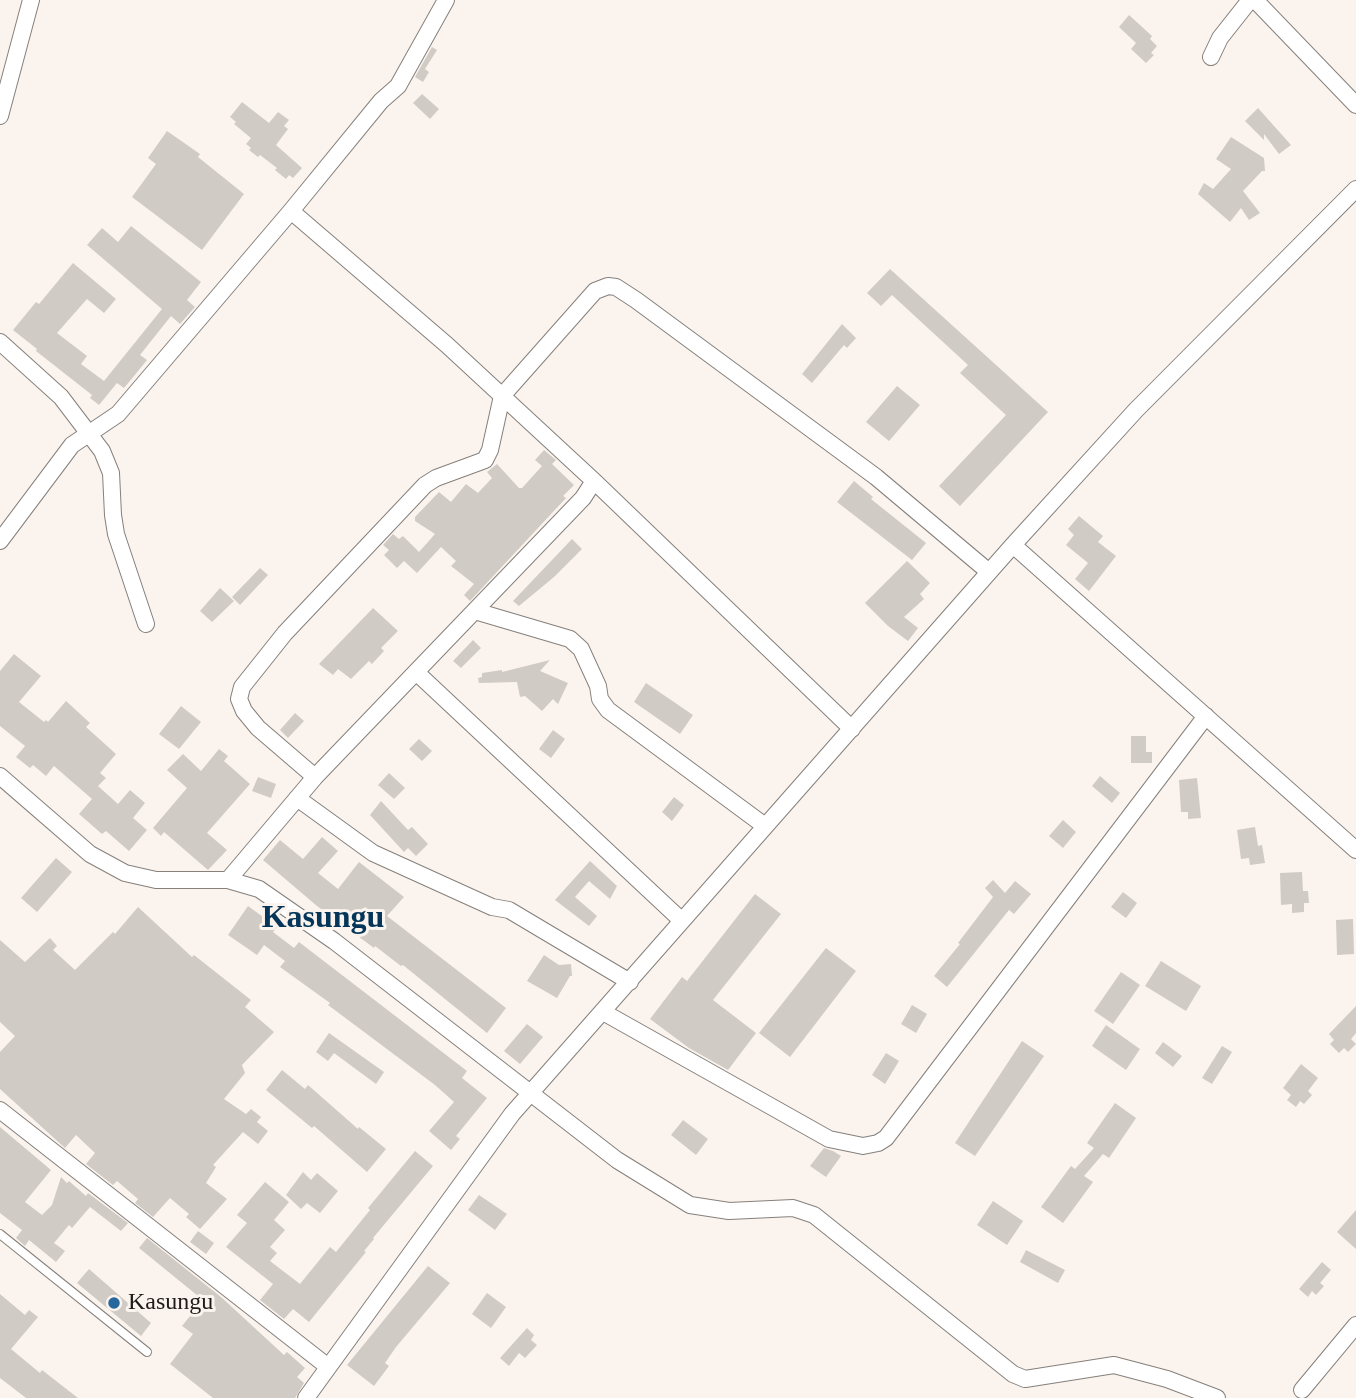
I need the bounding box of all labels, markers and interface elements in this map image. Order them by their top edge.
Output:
district label: Kasungu [262,900,384,938]
place label: Kasungu [128,1289,213,1317]
marker: Kasungu [106,1295,122,1311]

